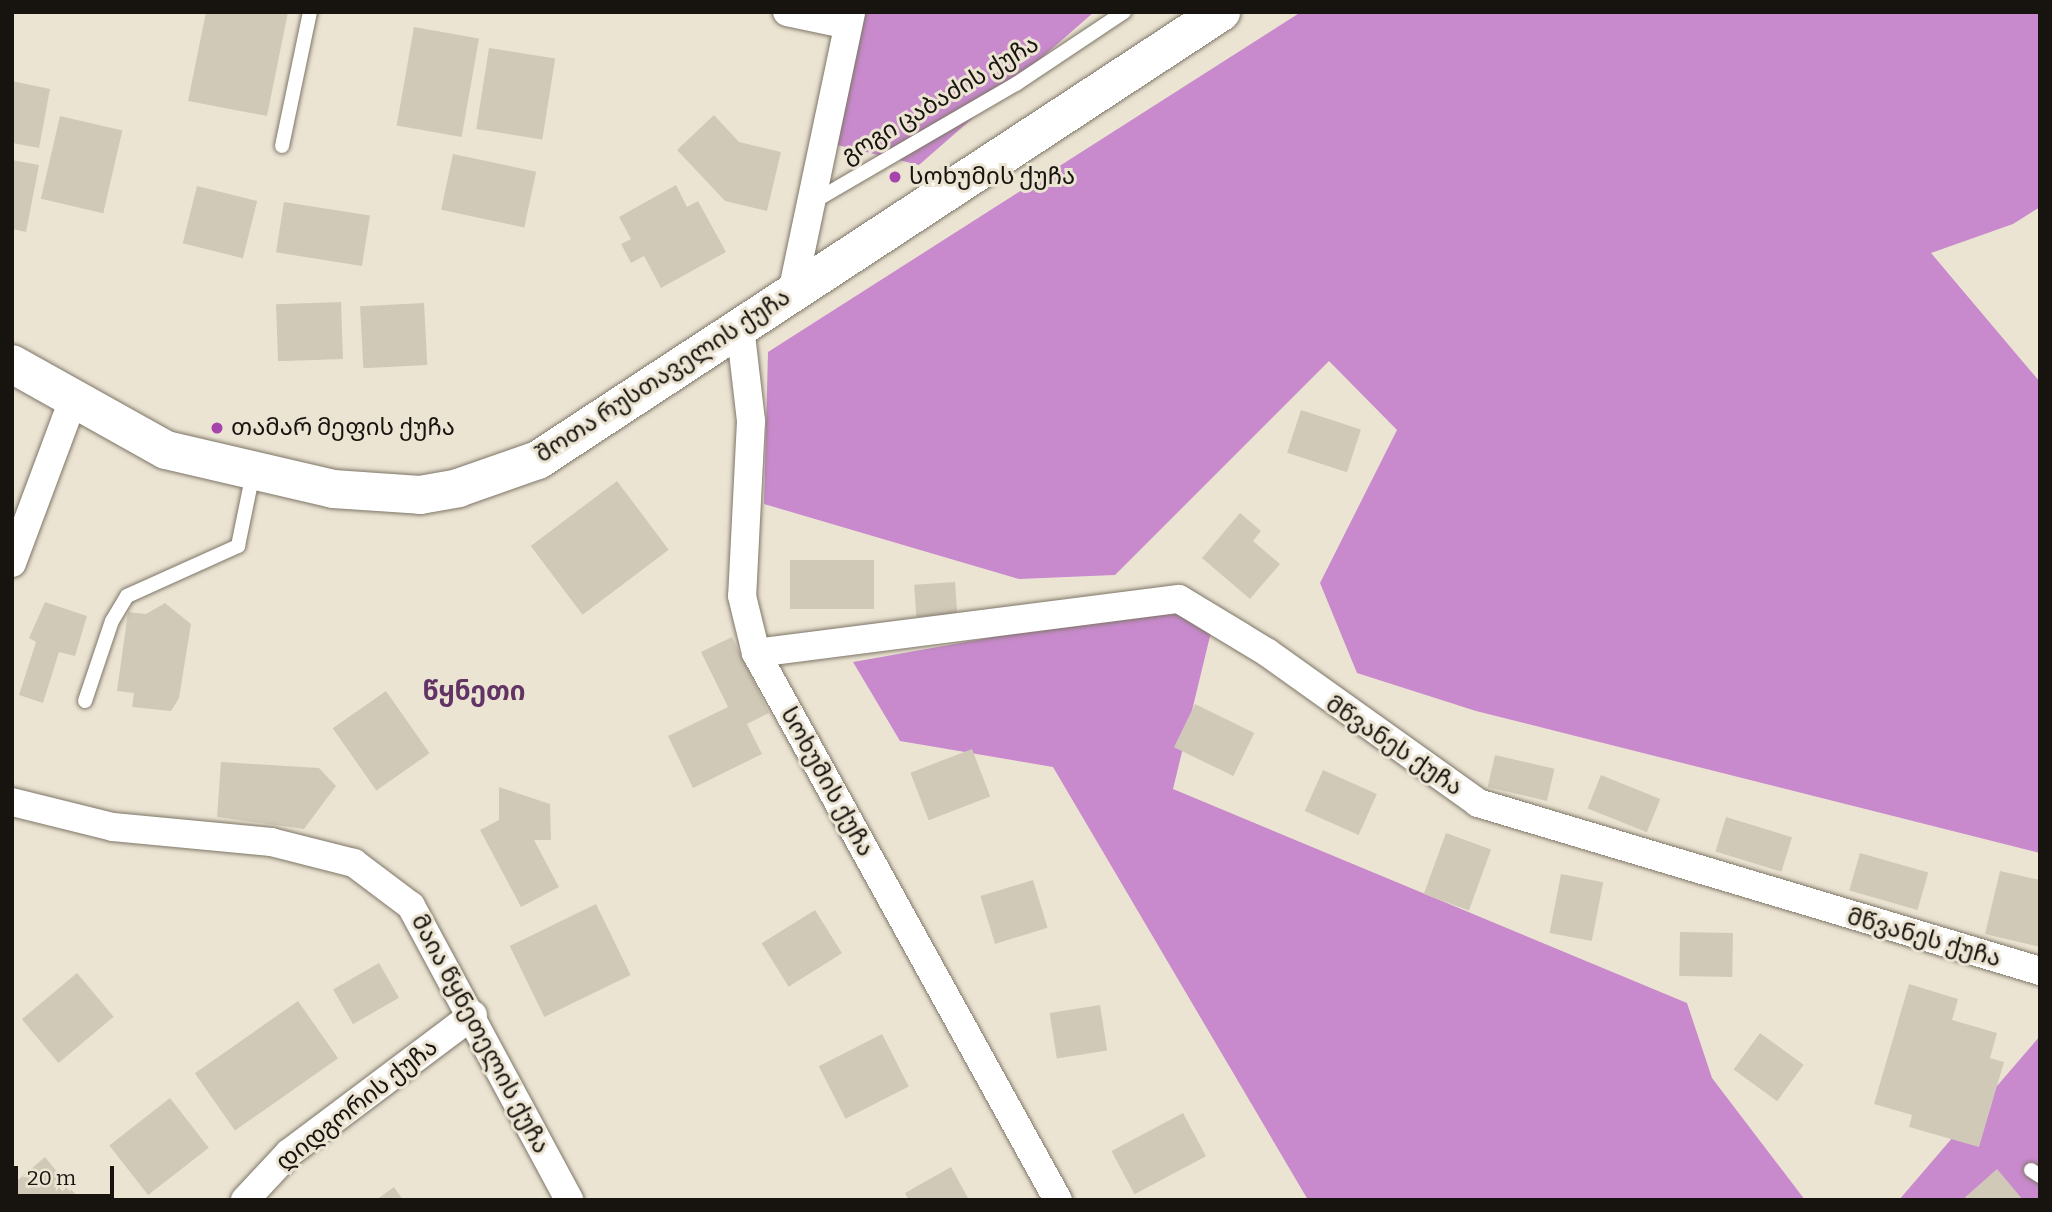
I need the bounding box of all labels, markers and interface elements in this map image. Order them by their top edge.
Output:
street label: გოგი ცაბაძის ქუჩა [836,30,1044,170]
place label: სოხუმის ქუჩა [909,163,1075,191]
marker: სოხუმის ქუჩა [887,169,903,185]
street label: შოთა რუსთაველის ქუჩა [530,283,796,469]
place label: თამარ მეფის ქუჩა [231,414,455,442]
marker: თამარ მეფის ქუჩა [209,420,225,436]
district label: წყნეთი [422,676,526,708]
street label: მწვანეს ქუჩა [1320,690,1468,802]
street label: სოხუმის ქუჩა [774,702,880,862]
street label: მწვანეს ქუჩა [1844,902,2004,974]
street label: მაია წყნეთელის ქუჩა [405,909,555,1159]
street label: დიდგორის ქუჩა [270,1033,444,1177]
scale bar [18,1152,117,1196]
text: 20 m [27,1165,76,1191]

